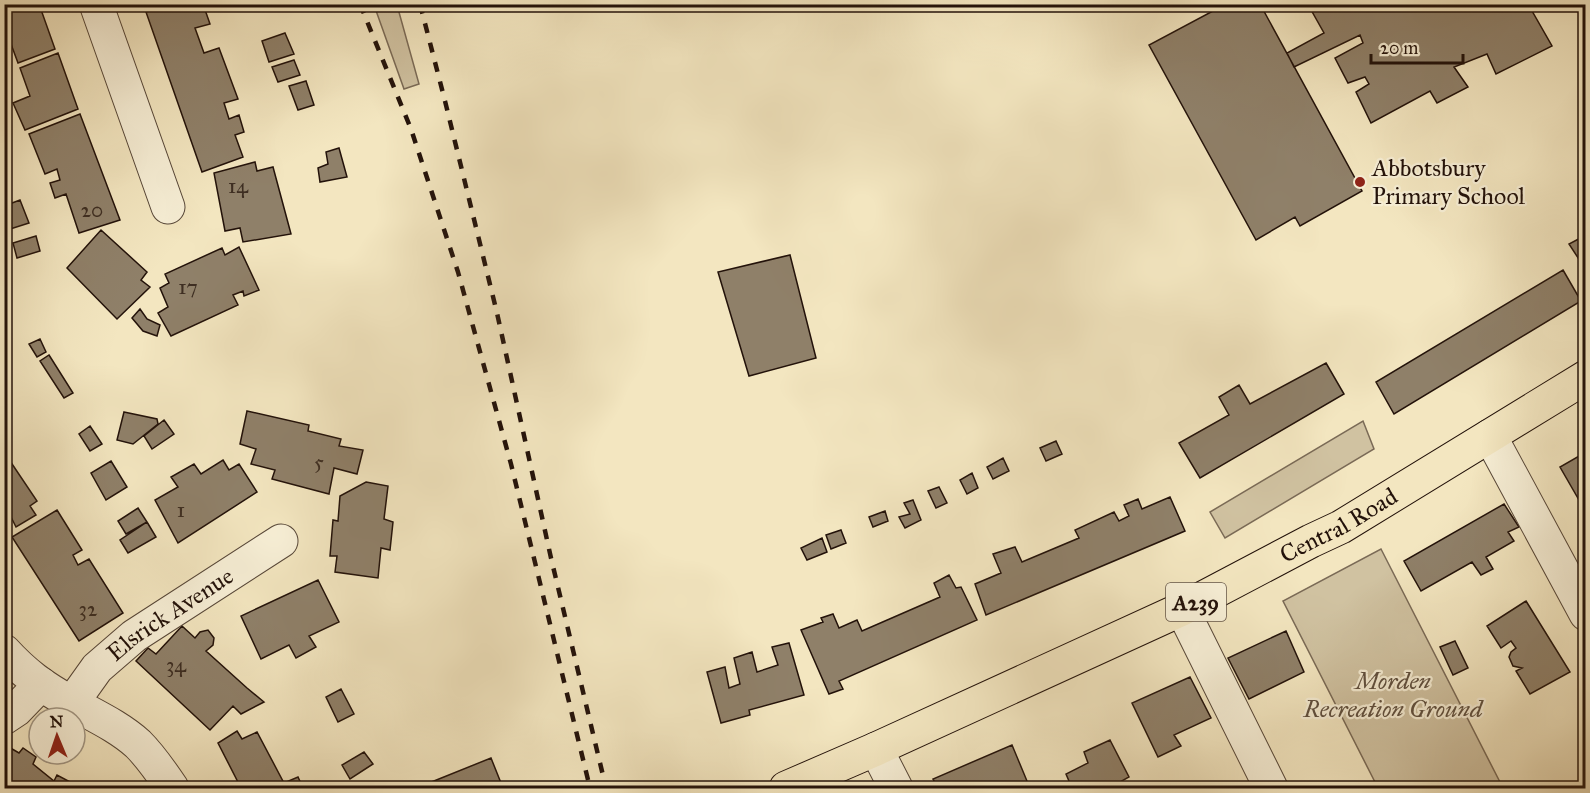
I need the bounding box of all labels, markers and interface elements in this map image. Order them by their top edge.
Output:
scale bar [1371,27,1462,65]
text: 20 m [1380,37,1418,59]
place label: Abbotsbury Primary School [1371,153,1526,211]
house number: 14 [228,173,249,199]
marker: Abbotsbury Primary School [1353,175,1367,189]
house number: 20 [81,197,103,223]
house number: 17 [178,274,198,300]
house number: 5 [314,449,324,475]
street label: Central Road [1275,481,1403,570]
house number: 1 [177,497,185,523]
street label: Elsrick Avenue [101,561,239,668]
road number: A239 [1166,583,1226,621]
house number: 32 [79,596,98,622]
house number: 34 [166,652,187,678]
park label: Morden Recreation Ground [1302,666,1484,724]
north arrow [27,706,87,766]
text: N [49,712,64,731]

